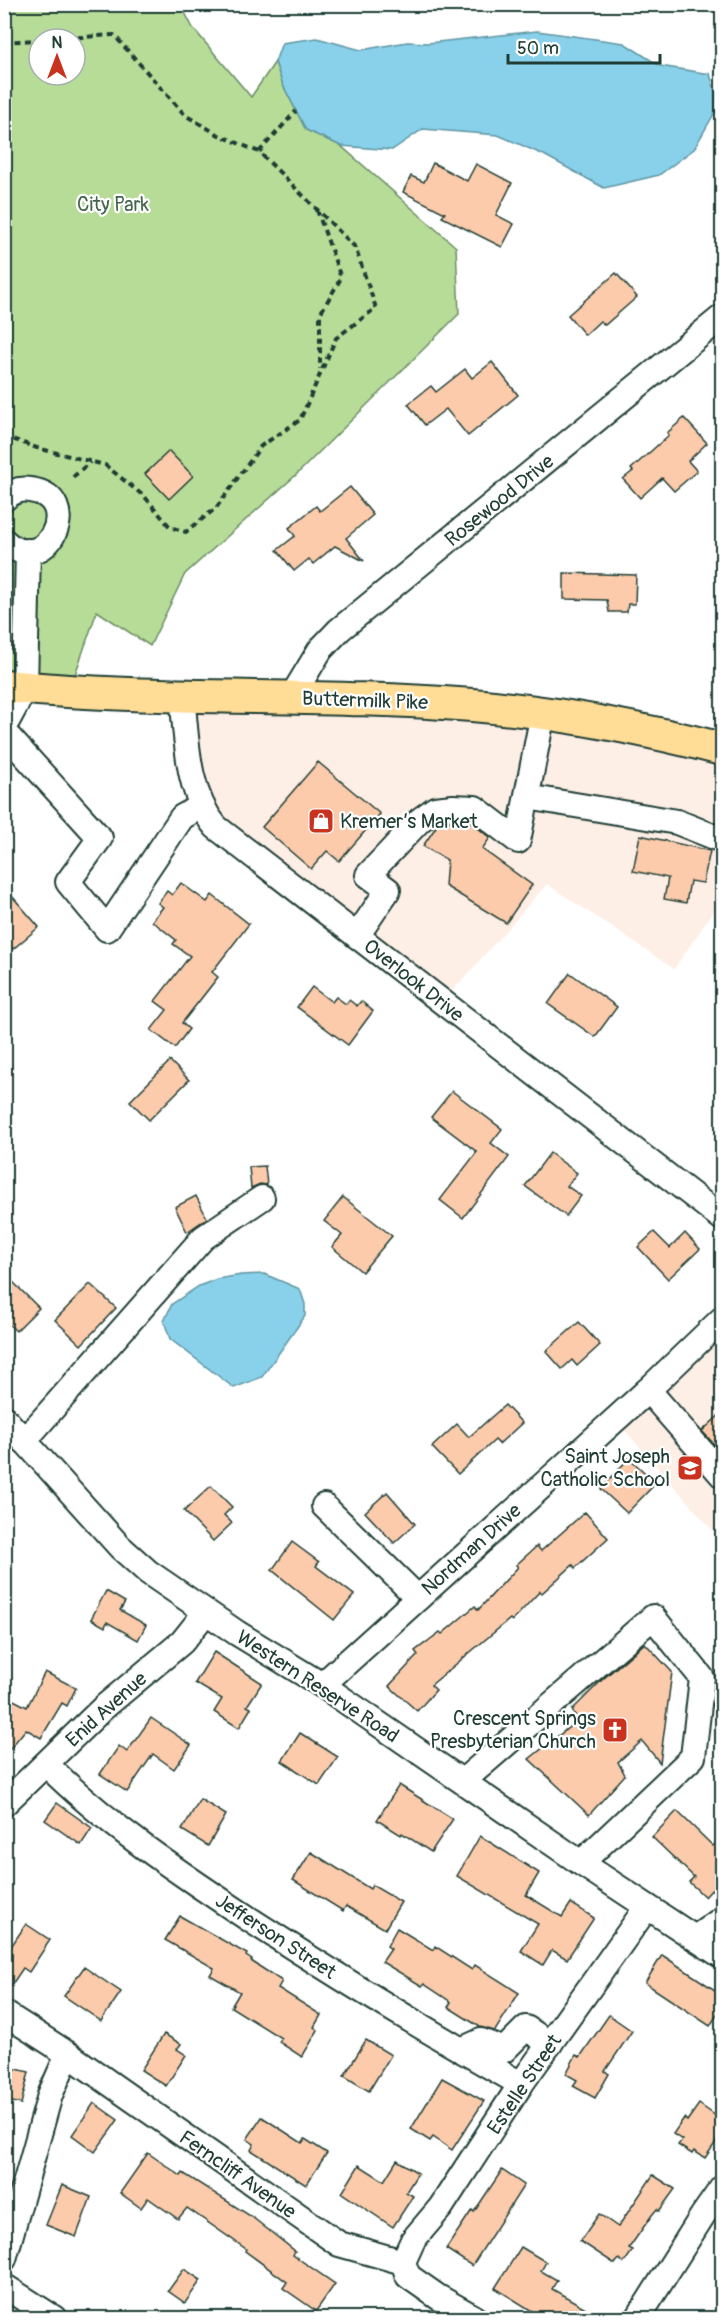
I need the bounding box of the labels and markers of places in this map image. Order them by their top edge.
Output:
shop icon: Kremer’s Market [306,806,336,836]
place label: Kremer’s Market [340,809,479,834]
place label: Saint Joseph Catholic School [541,1444,670,1492]
school or university icon: Saint Joseph Catholic School [675,1453,705,1483]
place label: Crescent Springs Presbyterian Church [430,1706,596,1754]
church icon: Crescent Springs Presbyterian Church [600,1715,630,1745]

